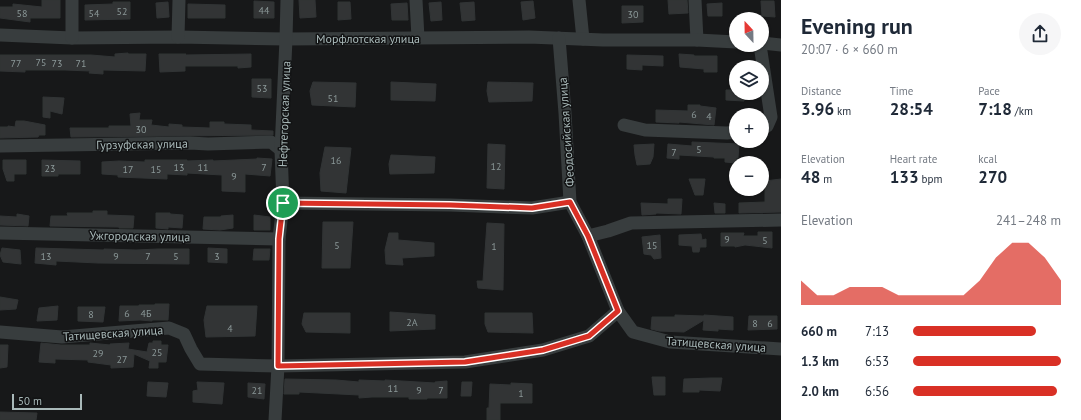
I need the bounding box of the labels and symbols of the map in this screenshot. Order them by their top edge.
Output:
house number: 44 [259,4,270,17]
house number: 52 [117,5,127,18]
house number: 58 [17,7,27,20]
house number: 54 [89,7,100,20]
house number: 30 [628,8,639,21]
north arrow [729,12,769,52]
street label: Морфлотская улица [316,31,420,46]
house number: 75 [36,56,46,69]
house number: 77 [11,57,21,70]
house number: 73 [52,57,62,70]
house number: 71 [76,57,86,70]
street label: Нефтегорская улица [275,61,293,167]
street label: Феодосийская улица [555,77,577,187]
house number: 53 [257,82,267,95]
house number: 51 [328,92,338,105]
house number: 6 [691,108,697,121]
house number: 4 [706,110,712,123]
house number: 30 [136,123,147,136]
street label: Гурзуфская улица [96,136,188,152]
house number: 5 [696,143,702,156]
house number: 7 [671,146,677,159]
house number: 16 [331,154,341,167]
house number: 12 [491,160,501,173]
house number: 13 [174,161,184,174]
house number: 11 [198,161,208,174]
house number: 7 [261,161,267,174]
house number: 23 [45,162,55,175]
house number: 17 [123,163,133,176]
house number: 15 [151,163,161,176]
house number: 9 [231,170,237,183]
pin [266,186,300,220]
street label: Ужгородская улица [89,228,191,244]
house number: 9 [724,233,730,246]
house number: 5 [762,234,768,247]
house number: 5 [334,239,340,252]
house number: 15 [647,239,657,252]
house number: 1 [491,240,497,253]
house number: 13 [41,250,51,263]
house number: 9 [113,250,119,263]
house number: 7 [145,250,151,263]
house number: 5 [173,250,179,263]
house number: 3 [214,250,220,263]
house number: 6 [124,307,130,320]
house number: 4Б [141,307,152,320]
house number: 8 [88,308,94,321]
house number: 2А [406,316,418,329]
house number: 8 [752,317,758,330]
house number: 6 [767,317,773,330]
street label: Татищевская улица [62,322,164,344]
house number: 4 [227,322,233,335]
street label: Татищевская улица [665,333,767,355]
house number: 25 [152,346,162,359]
house number: 29 [93,347,103,360]
house number: 27 [117,353,127,366]
house number: 11 [388,382,398,395]
house number: 21 [252,384,262,397]
house number: 9 [416,384,422,397]
house number: 7 [438,384,444,397]
house number: 1 [518,387,524,400]
scale bar [12,392,82,411]

